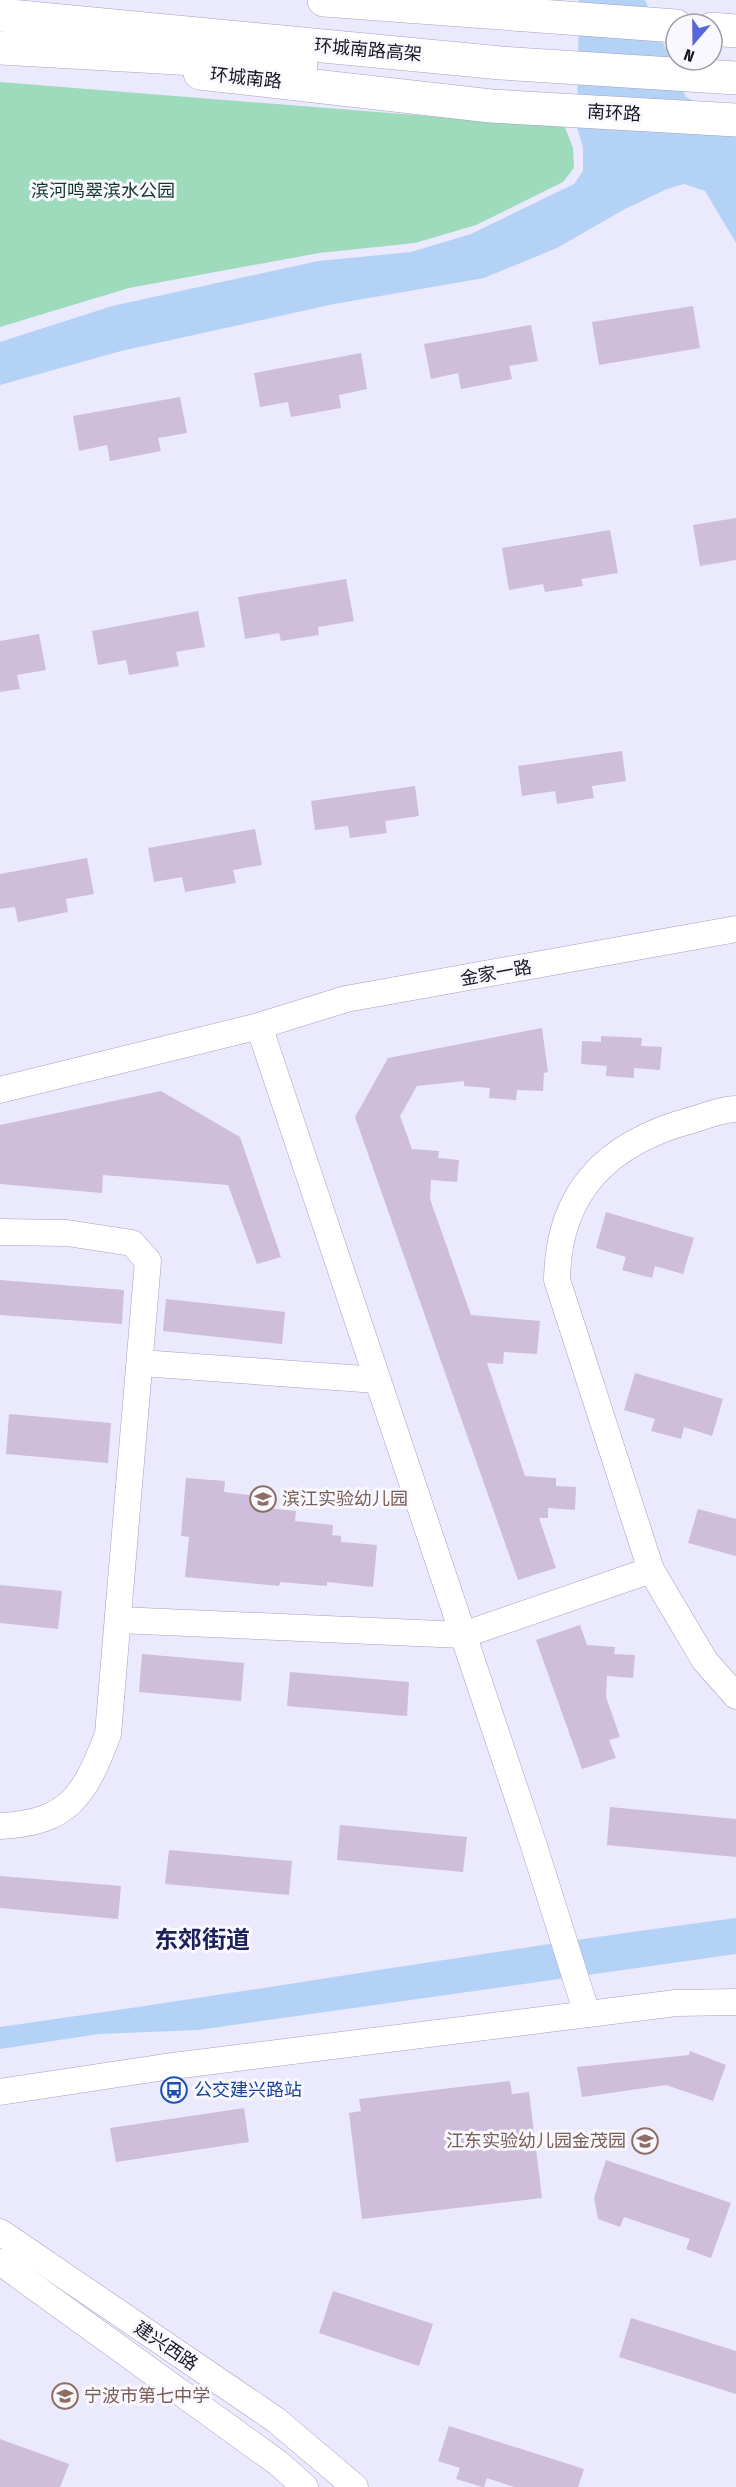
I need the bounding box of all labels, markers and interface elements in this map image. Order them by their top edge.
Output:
north arrow [664,12,724,72]
street label: 环城南路高架 [313,34,423,66]
text: N [681,45,697,66]
street label: 环城南路 [209,63,283,93]
street label: 南环路 [586,101,642,125]
park label: 滨河鸣翠滨水公园 [31,180,175,202]
street label: 金家一路 [459,956,533,990]
school or university icon: 滨江实验幼儿园 [248,1484,278,1514]
place label: 滨江实验幼儿园 [282,1488,408,1510]
district label: 东郊街道 [154,1926,250,1954]
bus stop icon: 公交建兴路站 [159,2075,189,2105]
place label: 公交建兴路站 [194,2079,302,2101]
school or university icon: 江东实验幼儿园金茂园 [630,2126,660,2156]
place label: 江东实验幼儿园金茂园 [446,2130,626,2152]
street label: 建兴西路 [130,2317,202,2375]
school or university icon: 宁波市第七中学 [50,2381,80,2411]
place label: 宁波市第七中学 [84,2385,210,2407]

